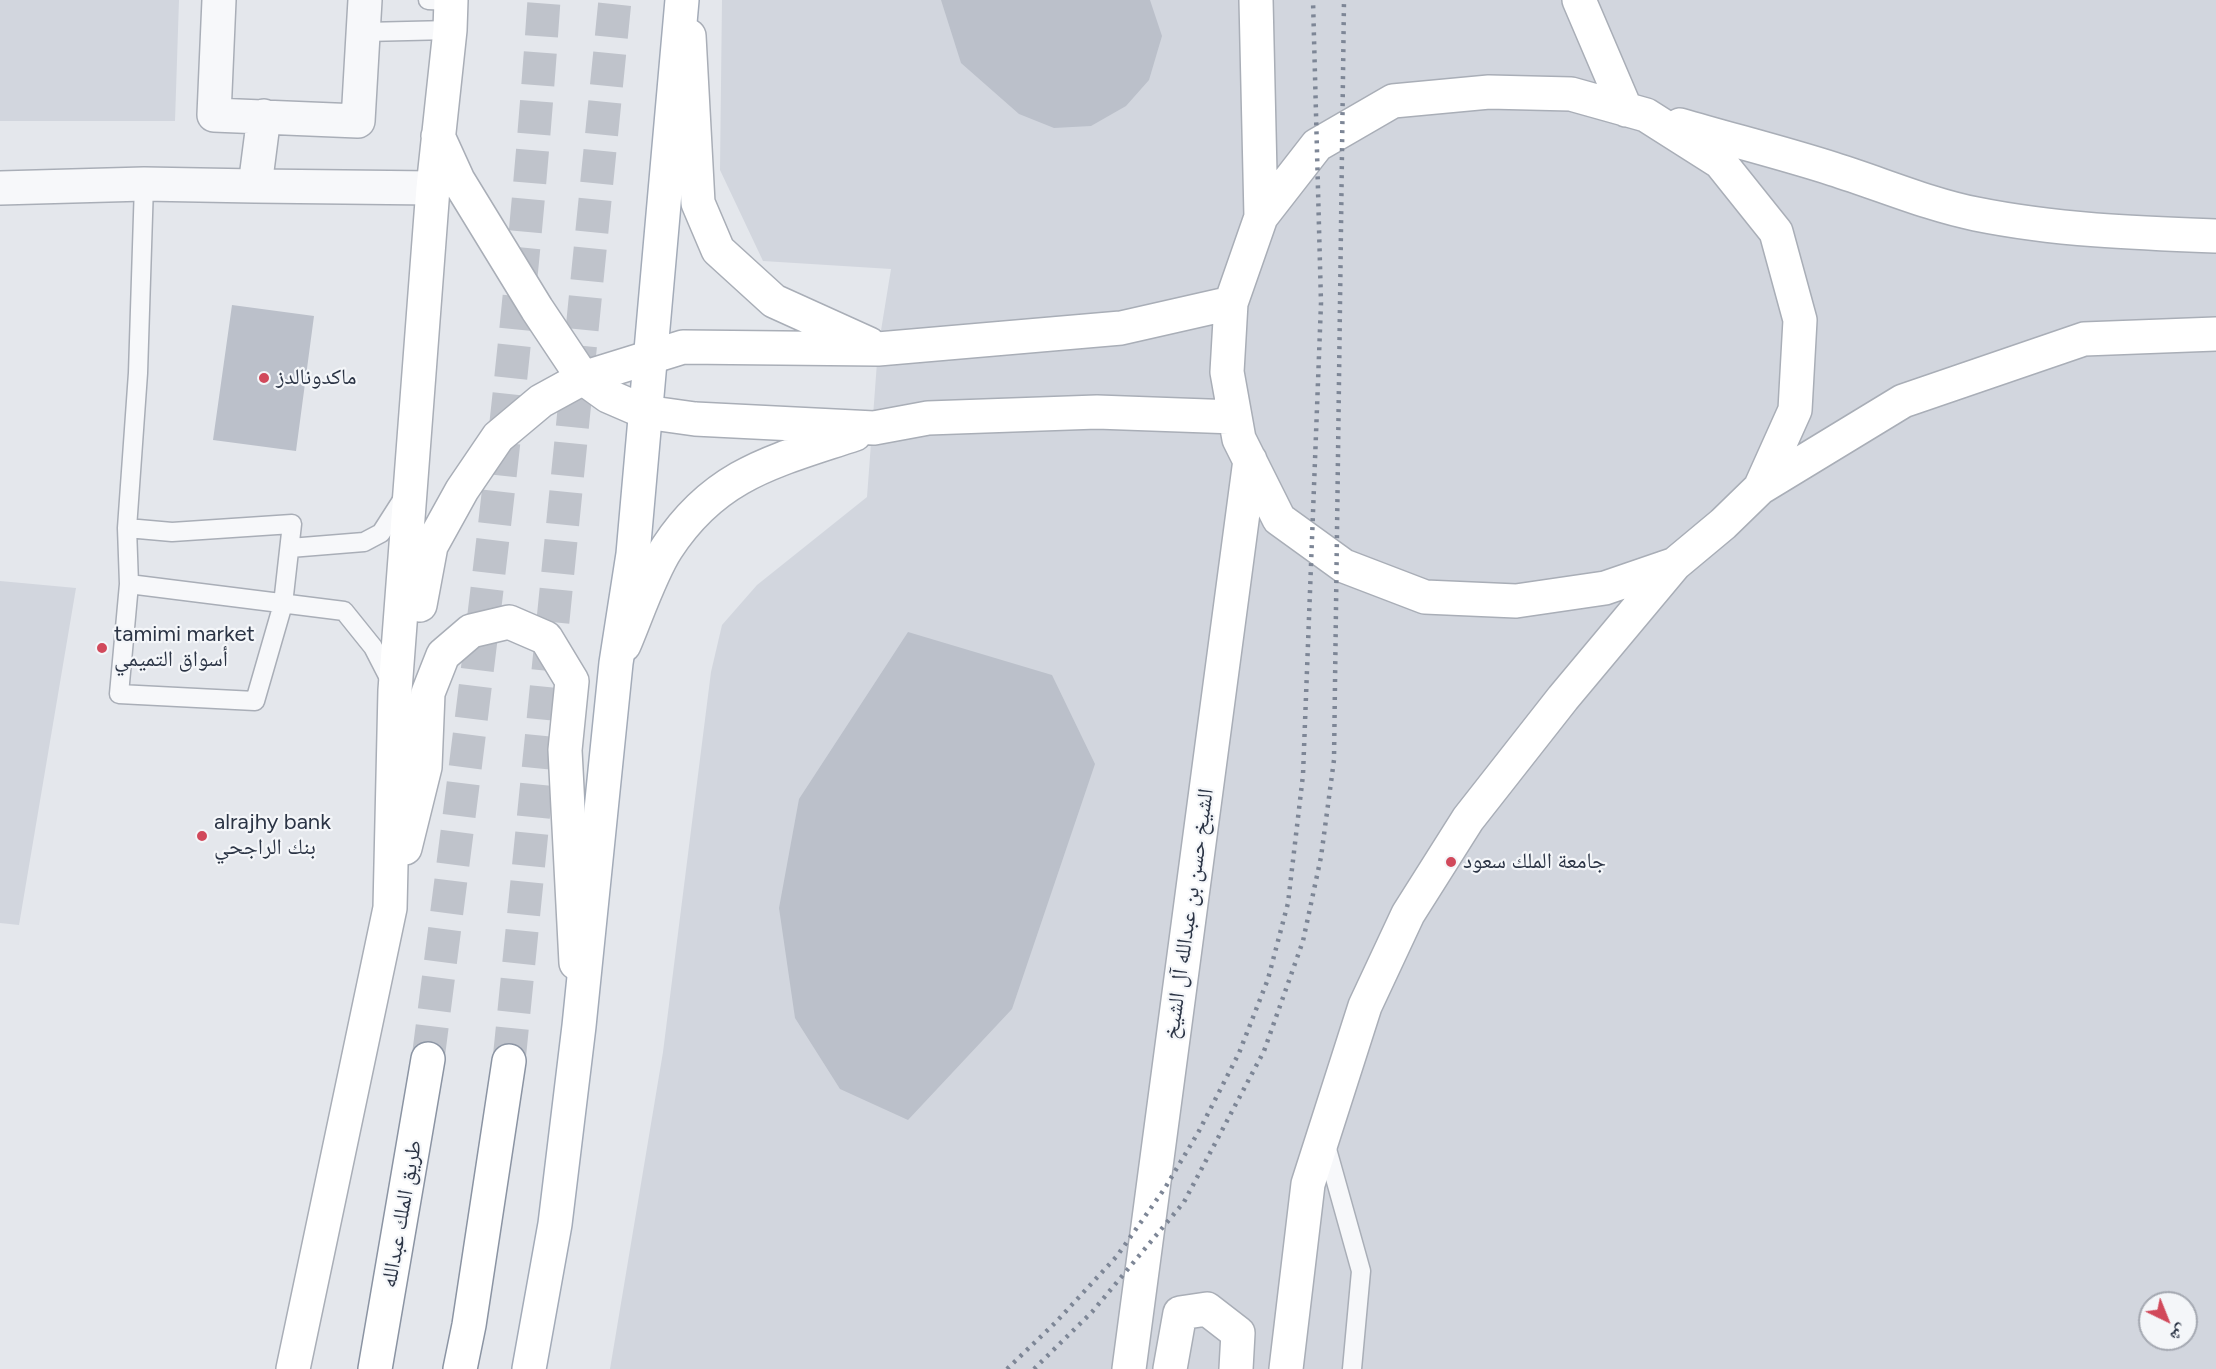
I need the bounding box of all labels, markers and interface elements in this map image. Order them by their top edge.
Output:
place label: ماكدونالدز [276,365,357,391]
marker: ماكدونالدز [257,371,271,385]
place label: tamimi market أسواق التميمي [114,622,255,674]
marker: tamimi market أسواق التميمي [95,641,109,655]
street label: الشيخ حسن بن عبدالله آل الشيخ [1158,787,1220,1041]
place label: alrajhy bank بنك الراجحي [214,810,331,861]
marker: alrajhy bank بنك الراجحي [195,829,209,843]
place label: جامعة الملك سعود [1463,849,1606,875]
marker: جامعة الملك سعود [1444,855,1458,869]
street label: طريق الملك عبدالله [376,1138,428,1290]
north arrow [2138,1291,2198,1351]
text: ش [2167,1320,2192,1346]

